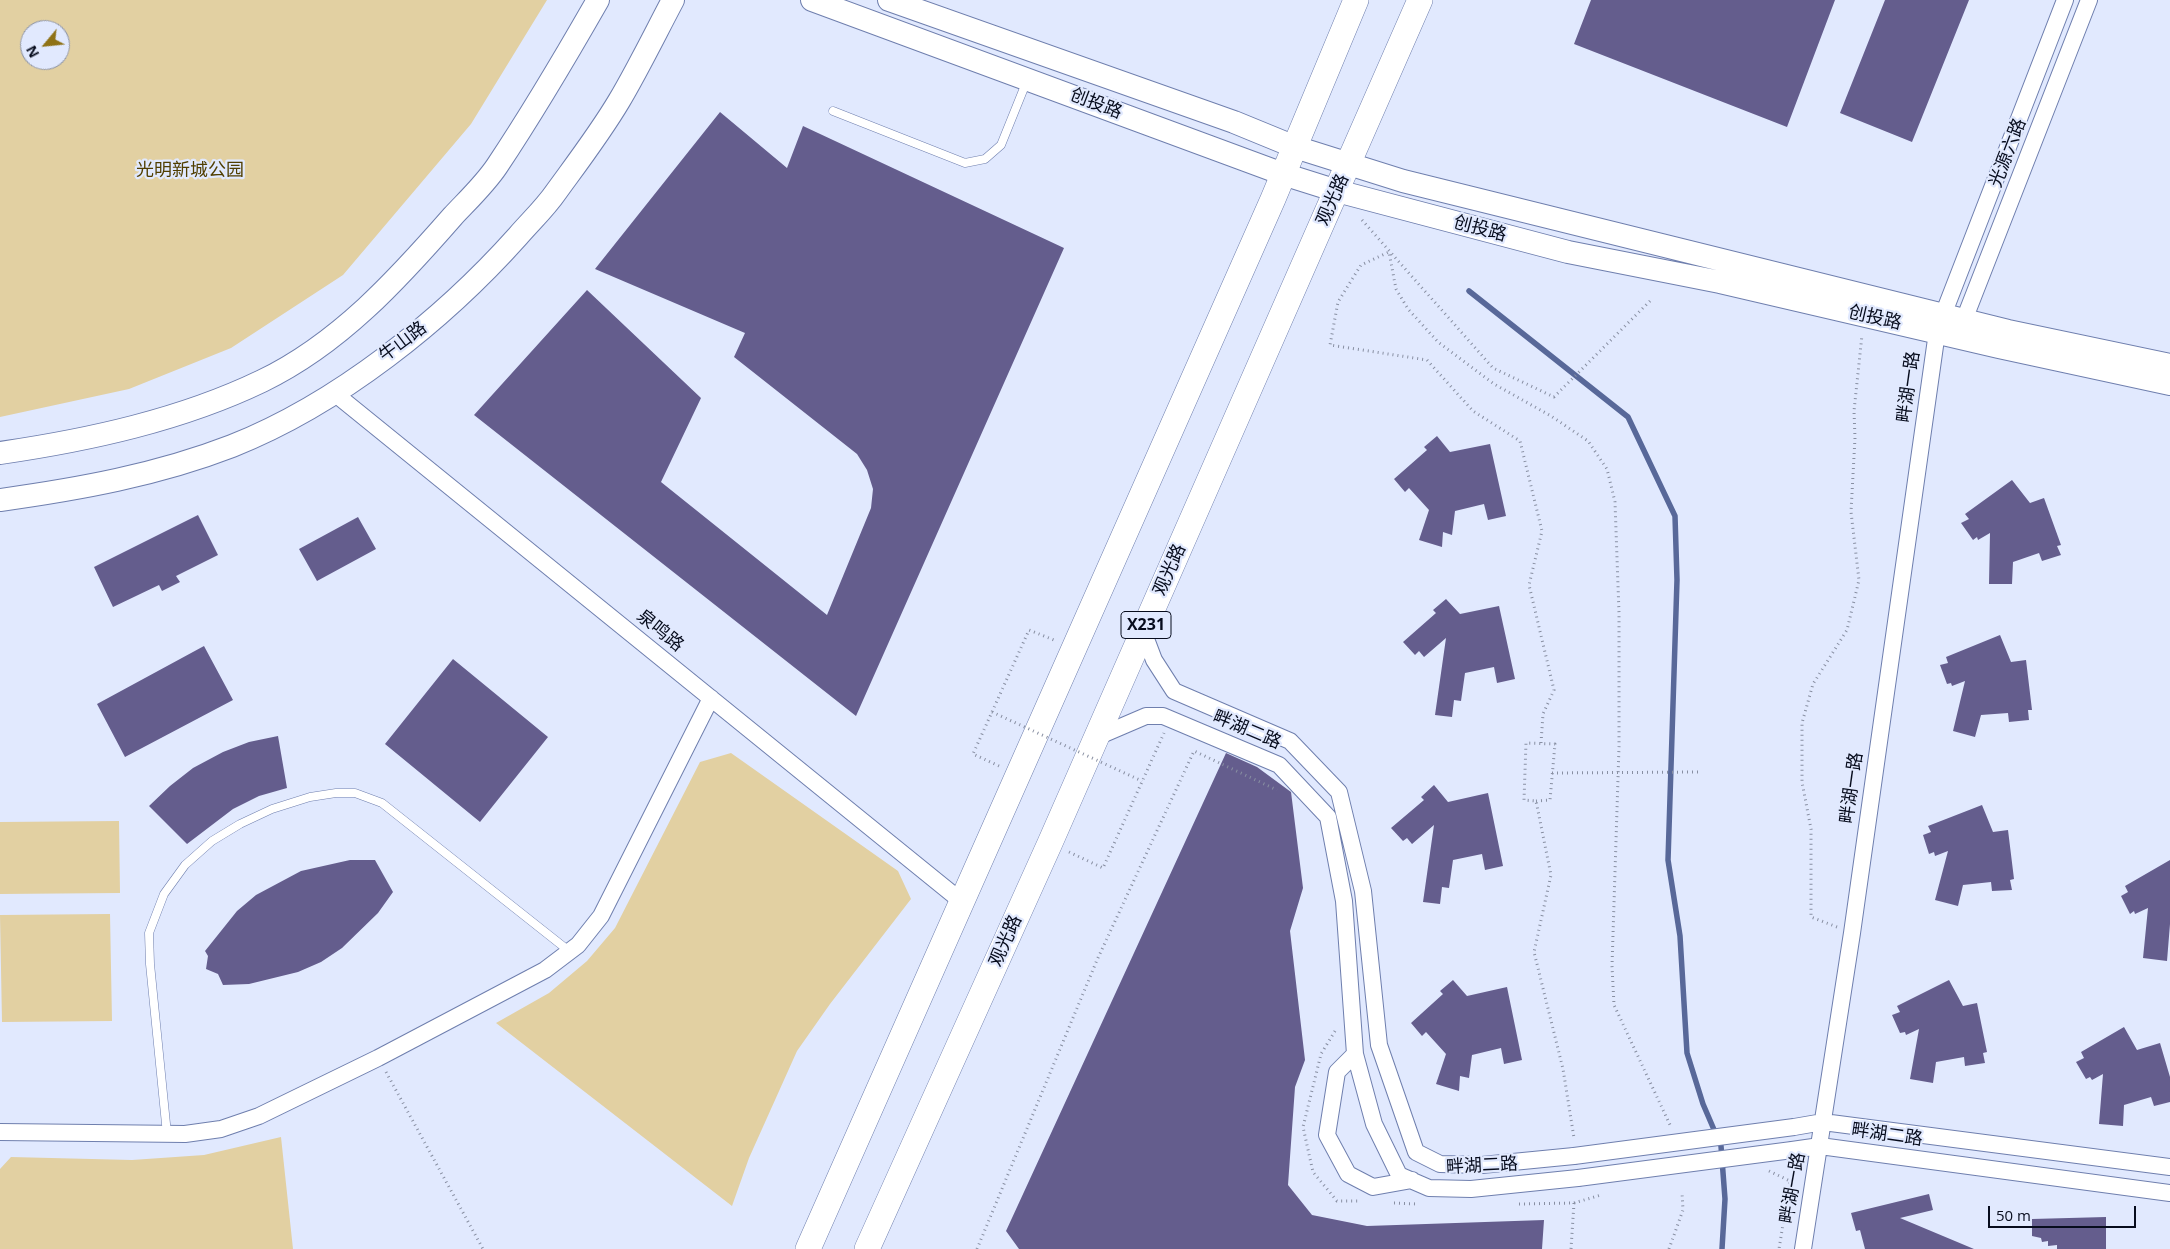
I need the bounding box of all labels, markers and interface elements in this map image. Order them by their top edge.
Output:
north arrow [20,20,70,70]
text: N [21,42,43,61]
street label: 创投路 [1067,84,1125,124]
street label: 光源六路 [1985,116,2031,190]
park label: 光明新城公园 [136,160,244,182]
street label: 观光路 [1312,171,1354,229]
street label: 创投路 [1451,212,1509,246]
street label: 创投路 [1846,301,1904,335]
street label: 牛山路 [375,317,431,367]
street label: 畔湖一路 [1893,350,1925,424]
street label: 观光路 [1149,541,1191,599]
street label: 泉鸣路 [632,606,688,656]
road number: X231 [1121,612,1171,638]
street label: 畔湖二路 [1210,706,1284,754]
street label: 畔湖一路 [1836,751,1868,825]
street label: 观光路 [985,912,1027,970]
street label: 畔湖二路 [1850,1119,1924,1151]
street label: 畔湖一路 [1776,1151,1810,1225]
street label: 畔湖二路 [1445,1153,1519,1179]
scale bar [1990,1196,2138,1228]
text: 50 m [1996,1205,2031,1225]

